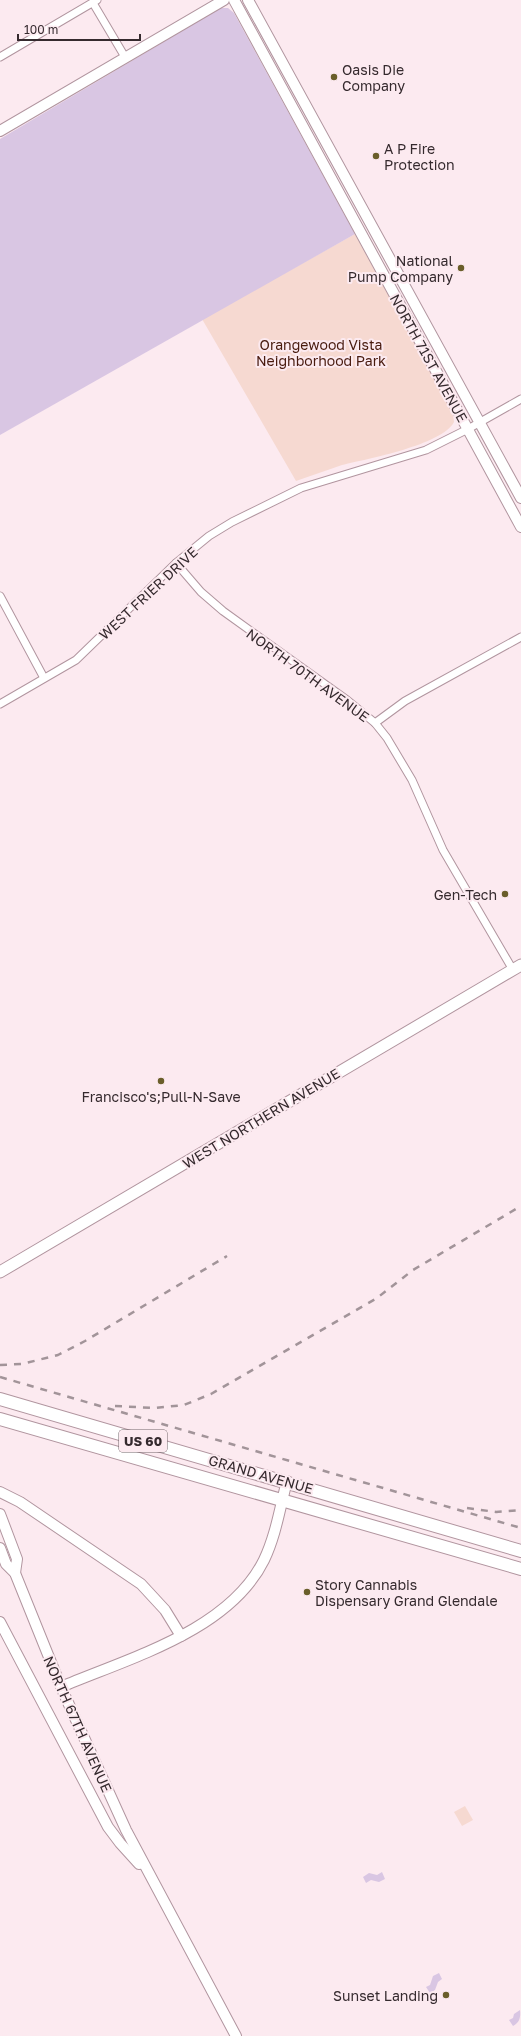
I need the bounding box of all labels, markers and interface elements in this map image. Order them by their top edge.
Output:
scale bar [18,16,140,42]
text: 100 m [24,22,58,37]
place label: Oasis Die Company [342,61,405,94]
marker: Oasis Die Company [329,72,339,82]
place label: A P Fire Protection [384,140,455,173]
marker: A P Fire Protection [371,151,381,161]
place label: National Pump Company [348,252,453,285]
marker: National Pump Company [456,263,466,273]
street label: NORTH 71ST AVENUE [387,291,471,425]
park label: Orangewood Vista Neighborhood Park [256,336,386,369]
street label: WEST FRIER DRIVE [95,543,201,643]
street label: NORTH 70TH AVENUE [243,625,373,725]
place label: Gen-Tech [434,886,497,903]
marker: Gen-Tech [500,889,510,899]
street label: WEST NORTHERN AVENUE [179,1064,343,1172]
marker: Francisco's;Pull-N-Save [156,1076,166,1086]
place label: Francisco's;Pull-N-Save [81,1088,241,1105]
road number: US 60 [119,1430,167,1452]
street label: GRAND AVENUE [207,1451,315,1497]
place label: Story Cannabis Dispensary Grand Glendale [315,1576,498,1609]
marker: Story Cannabis Dispensary Grand Glendale [302,1587,312,1597]
street label: NORTH 67TH AVENUE [40,1653,116,1795]
place label: Sunset Landing [333,1987,438,2004]
marker: Sunset Landing [441,1990,451,2000]

